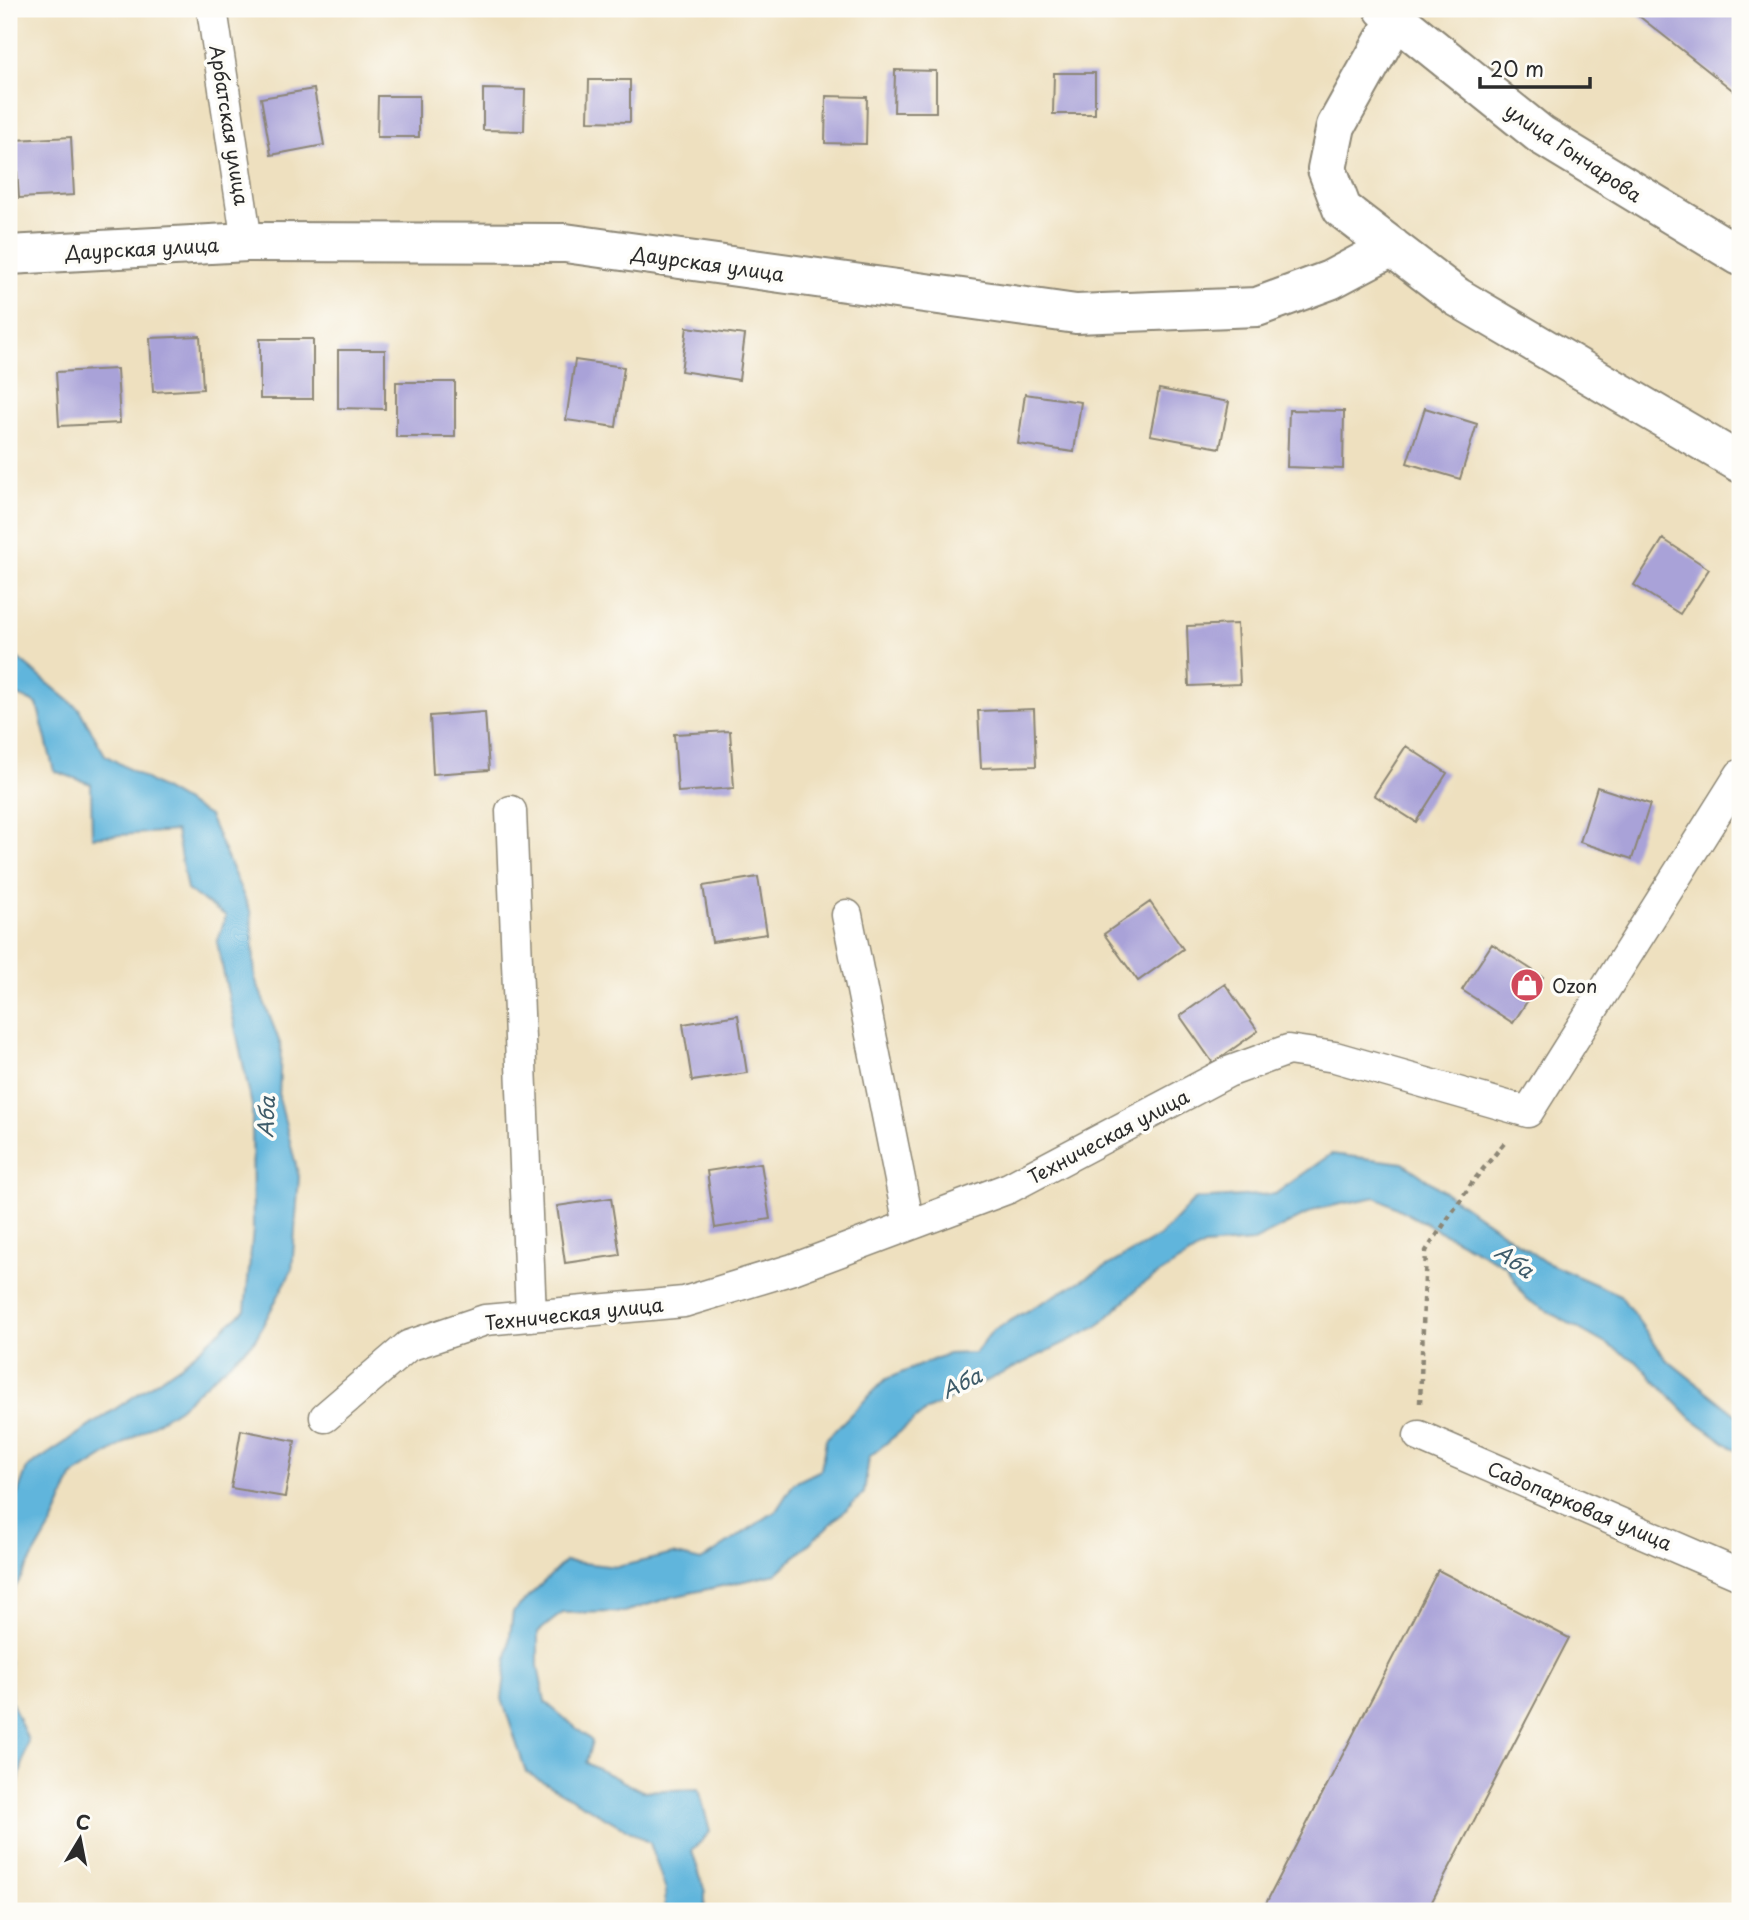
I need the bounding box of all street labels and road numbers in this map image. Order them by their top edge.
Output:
street label: Арбатская улица [203,43,257,207]
street label: улица Гончарова [1500,96,1648,208]
street label: Даурская улица [64,230,220,266]
street label: Даурская улица [629,238,786,288]
street label: Техническая улица [1022,1082,1194,1190]
street label: Техническая улица [484,1290,665,1336]
street label: Садопарковая улица [1483,1453,1677,1557]

